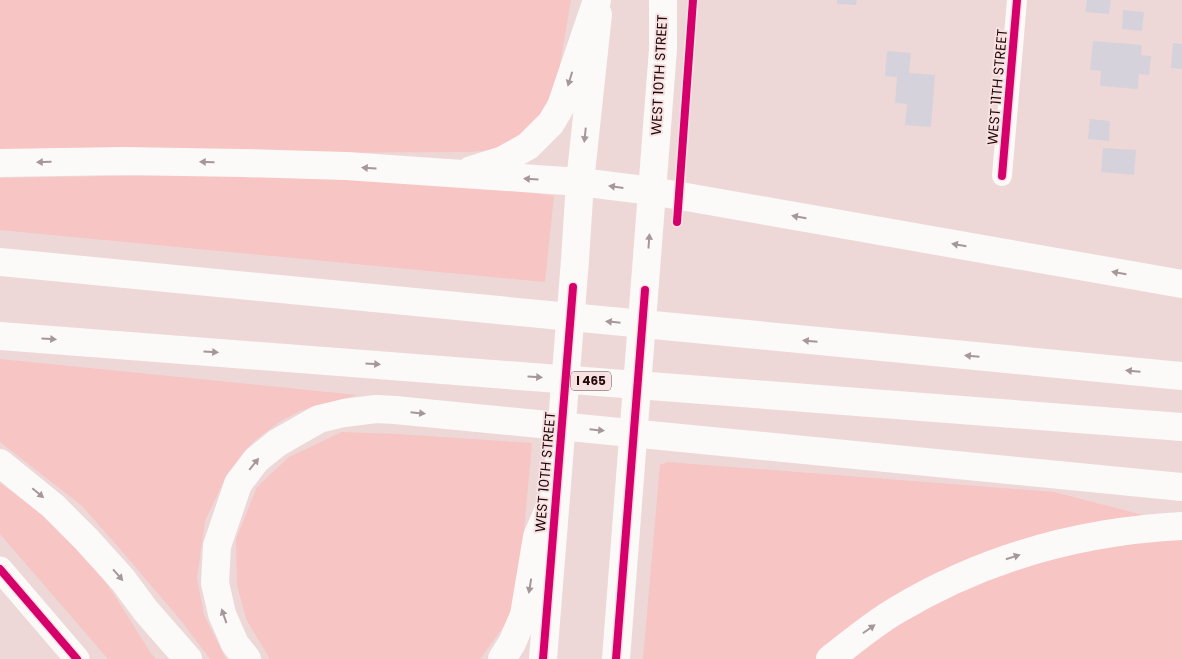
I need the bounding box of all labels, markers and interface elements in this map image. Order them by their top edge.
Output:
street label: WEST 10TH STREET [646,14,672,136]
street label: WEST 11TH STREET [982,28,1012,146]
one-way arrow [566,72,574,87]
one-way arrow [581,128,589,144]
one-way arrow [36,158,52,166]
one-way arrow [198,158,214,166]
one-way arrow [361,164,377,172]
one-way arrow [523,174,539,182]
one-way arrow [608,182,624,190]
one-way arrow [790,213,806,221]
one-way arrow [645,233,653,249]
one-way arrow [950,240,966,248]
one-way arrow [1111,268,1127,276]
one-way arrow [605,318,621,326]
one-way arrow [41,336,57,344]
one-way arrow [802,336,818,344]
one-way arrow [203,348,219,356]
one-way arrow [963,352,979,360]
one-way arrow [365,361,381,369]
one-way arrow [1125,367,1141,375]
road number: I 465 [571,372,611,391]
one-way arrow [527,373,543,381]
one-way arrow [410,409,426,417]
street label: WEST 10TH STREET [530,410,560,533]
one-way arrow [590,426,606,434]
one-way arrow [248,458,259,471]
one-way arrow [31,488,44,499]
one-way arrow [1006,553,1021,561]
one-way arrow [113,569,124,582]
one-way arrow [526,578,534,594]
one-way arrow [220,609,227,624]
one-way arrow [862,624,875,634]

